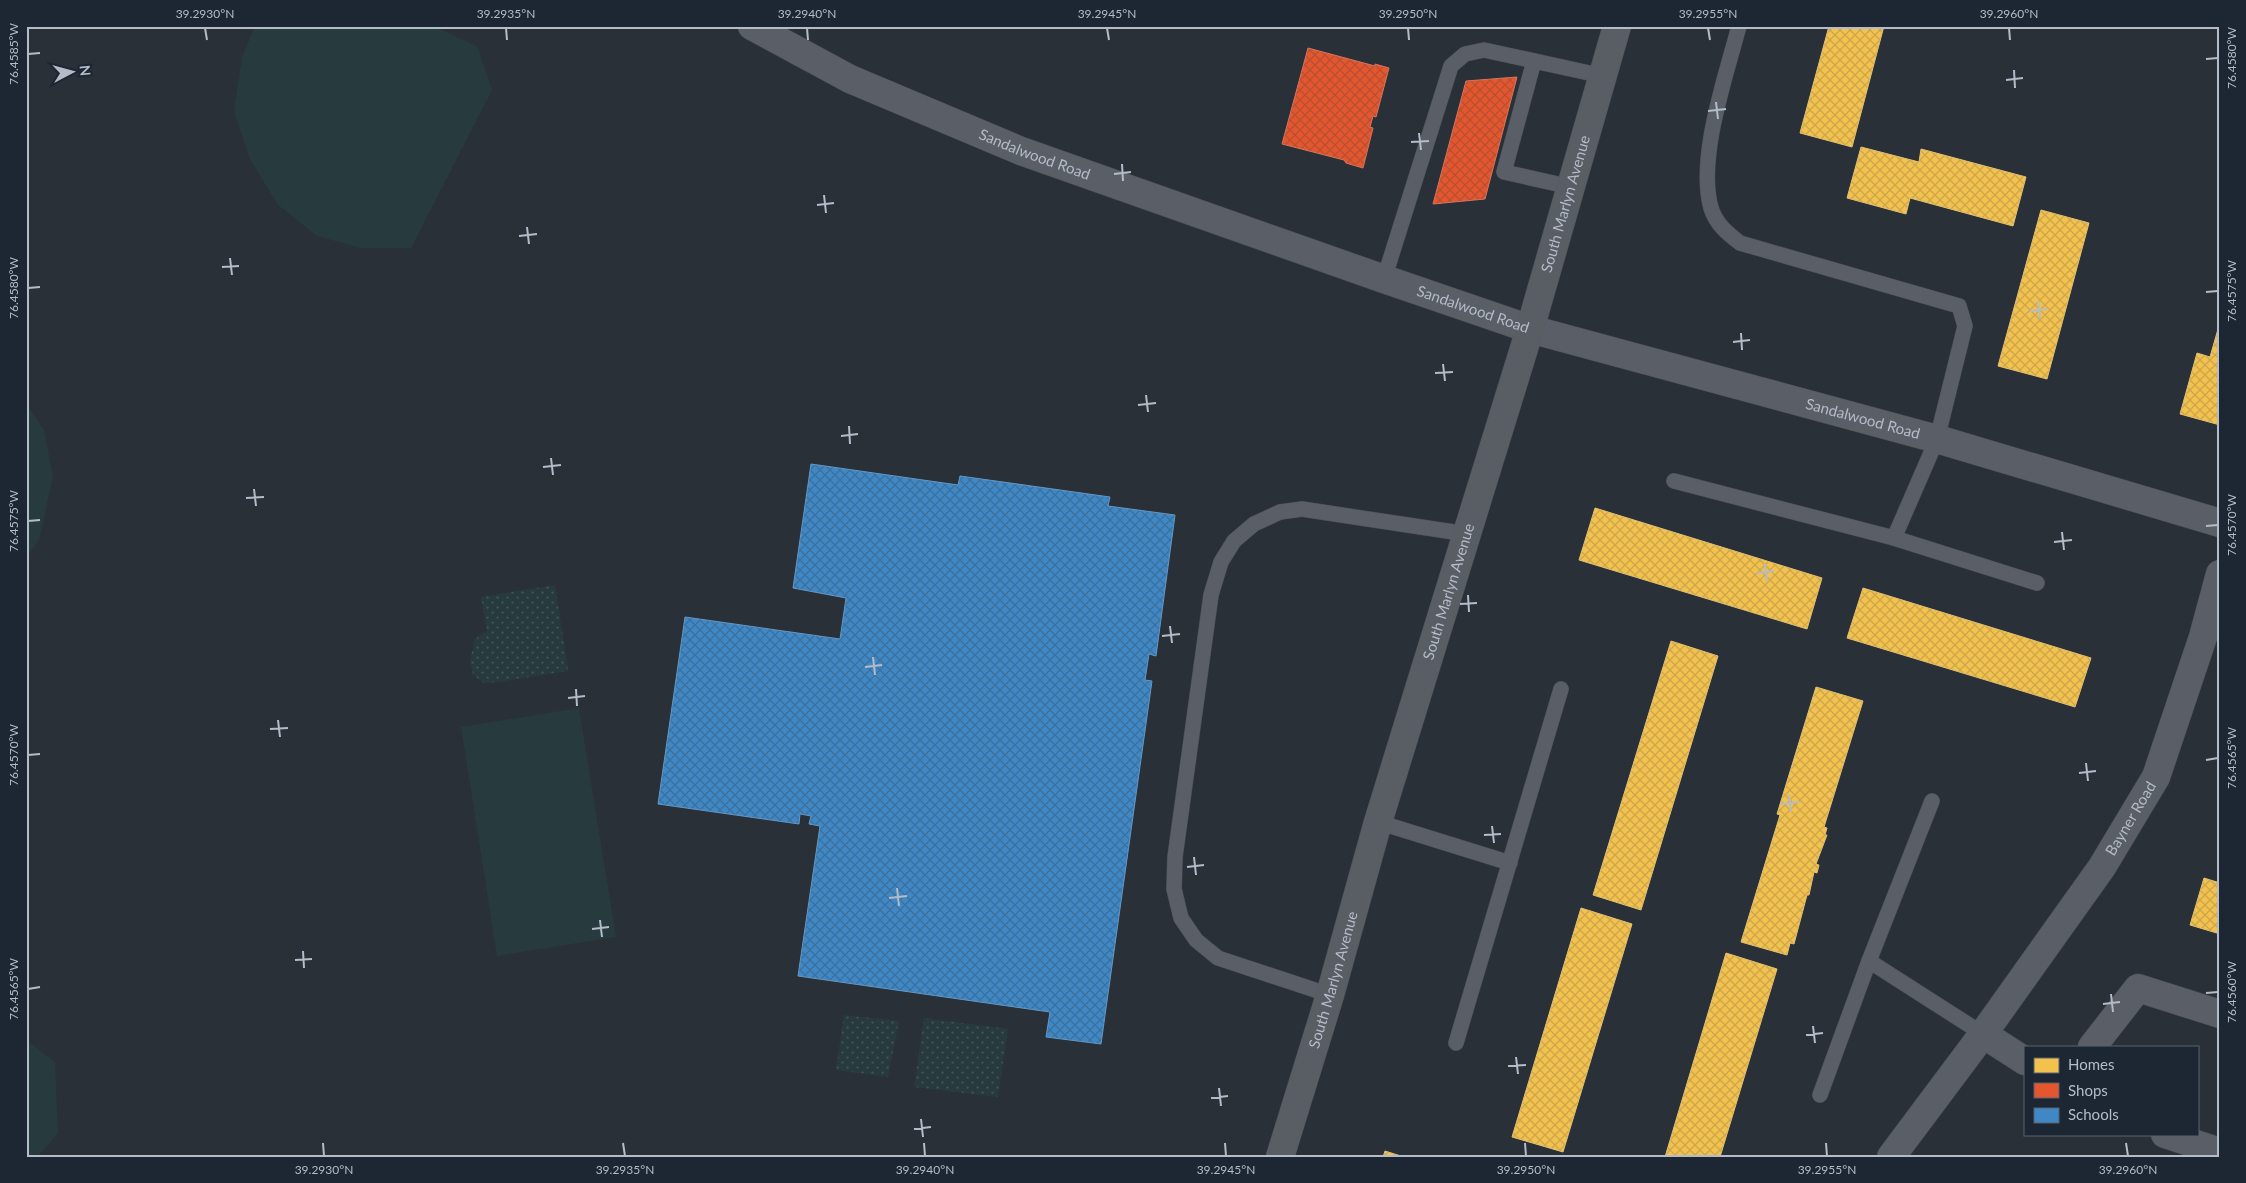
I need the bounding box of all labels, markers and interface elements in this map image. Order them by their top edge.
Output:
text: 39.2930°N [176,6,234,21]
text: 39.2935°N [477,6,535,21]
text: 39.2940°N [778,6,836,21]
text: 39.2945°N [1078,6,1136,21]
text: 39.2950°N [1379,6,1437,21]
text: 39.2955°N [1679,6,1737,21]
text: 39.2960°N [1980,6,2038,21]
text: 76.4585°W [6,22,21,85]
text: 76.4580°W [2224,26,2239,89]
north arrow [48,48,98,98]
text: N [76,64,94,77]
street label: Sandalwood Road [977,124,1093,183]
street label: South Marlyn Avenue [1537,133,1593,274]
text: 76.4580°W [6,256,21,319]
text: 76.4575°W [2224,259,2239,322]
street label: Sandalwood Road [1415,281,1532,336]
street label: Sandalwood Road [1804,394,1922,442]
text: 76.4575°W [6,489,21,552]
text: 76.4570°W [2224,493,2239,556]
street label: South Marlyn Avenue [1419,521,1478,662]
text: 76.4570°W [6,723,21,786]
text: 76.4565°W [2224,726,2239,789]
street label: Bayner Road [2101,778,2159,858]
street label: South Marlyn Avenue [1304,909,1361,1050]
text: 76.4565°W [6,957,21,1020]
text: 76.4560°W [2224,960,2239,1023]
legend [2024,1046,2198,1136]
text: Homes [2068,1055,2114,1073]
text: Shops [2068,1081,2108,1099]
text: Schools [2068,1105,2119,1123]
text: 39.2930°N [295,1162,353,1177]
text: 39.2935°N [596,1162,654,1177]
text: 39.2940°N [896,1162,954,1177]
text: 39.2945°N [1197,1162,1255,1177]
text: 39.2950°N [1497,1162,1555,1177]
text: 39.2955°N [1798,1162,1856,1177]
text: 39.2960°N [2099,1162,2157,1177]

